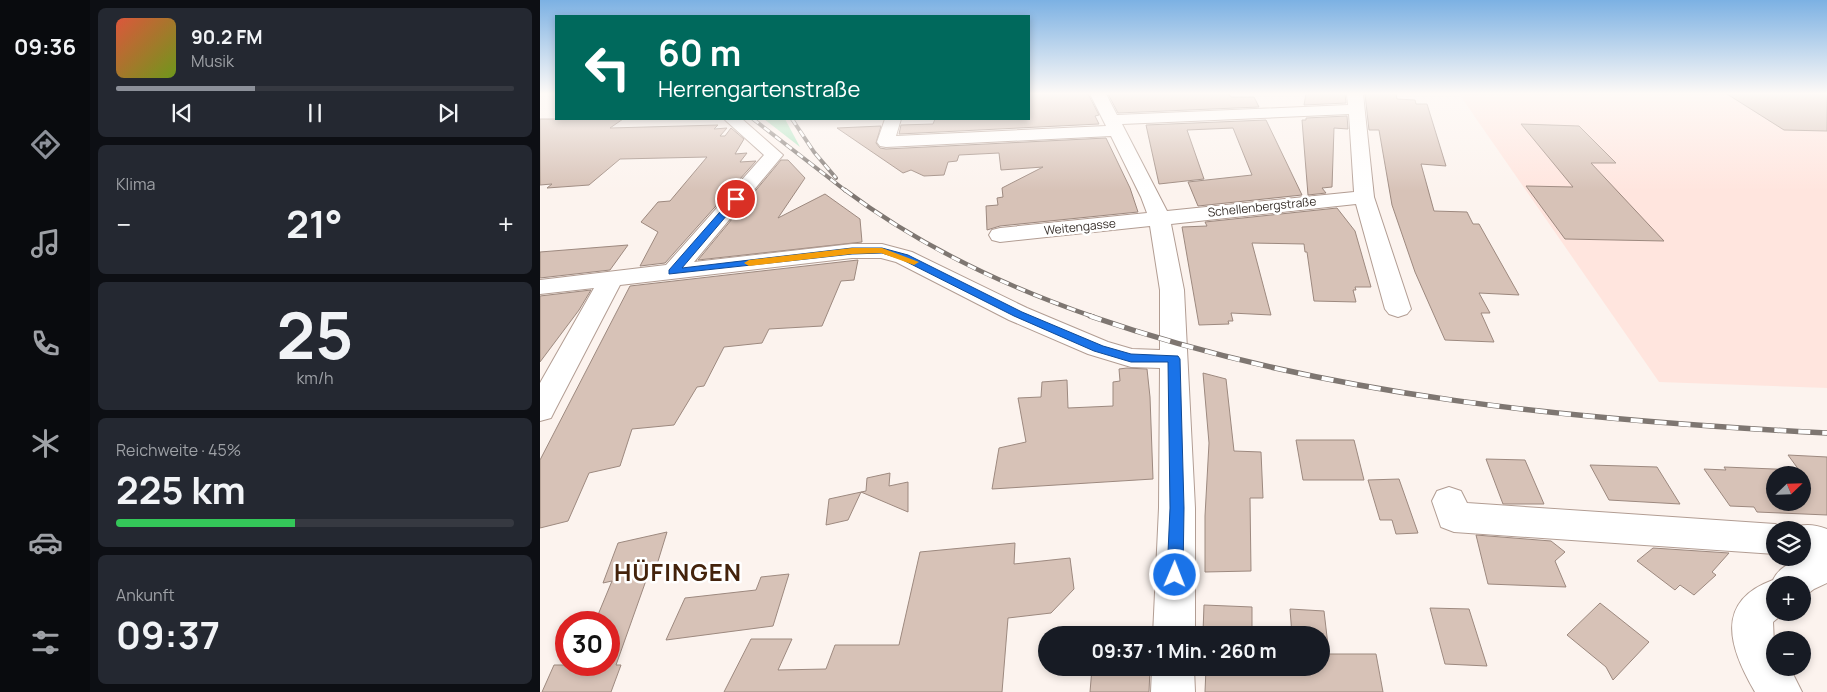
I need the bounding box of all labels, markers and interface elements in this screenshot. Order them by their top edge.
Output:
text: 90.2 FM [191,24,262,50]
text: 60 m [658,29,741,77]
text: 09:36 [14,32,76,62]
icon: left [575,35,640,100]
text: Musik [191,50,234,72]
text: Herrengartenstraße [658,74,860,104]
icon: previous [168,99,196,127]
icon: pause [301,99,329,127]
icon: next [434,99,462,127]
icon: directions [28,127,63,162]
text: Klima [116,173,155,195]
pin [715,178,757,220]
icon: arrive [722,185,750,213]
street label: Schellenbergstraße [1207,192,1317,221]
text: 21° [286,197,343,249]
text: − [116,205,131,243]
text: + [498,205,514,243]
street label: Weitengasse [1043,214,1117,239]
icon: music [28,226,63,261]
text: 25 [277,290,353,379]
icon: phone [28,326,63,361]
text: km/h [296,367,334,389]
icon: climate [28,426,63,461]
text: Reichweite · 45% [116,439,241,461]
text: 225 km [116,463,246,515]
north arrow [1766,466,1811,511]
map controls [1766,466,1811,676]
button: layers [1766,521,1811,566]
icon: car [28,525,63,560]
position arrow [1148,548,1200,600]
district label: HÜFINGEN [614,555,742,588]
button: + [1766,576,1811,621]
text: Ankunft [116,584,175,606]
text: 09:37 [116,608,220,660]
speed limit sign: 30 [555,611,620,676]
icon: filters [28,625,63,660]
button: − [1766,631,1811,676]
text: 09:37 · 1 Min. · 260 m [1091,638,1277,664]

